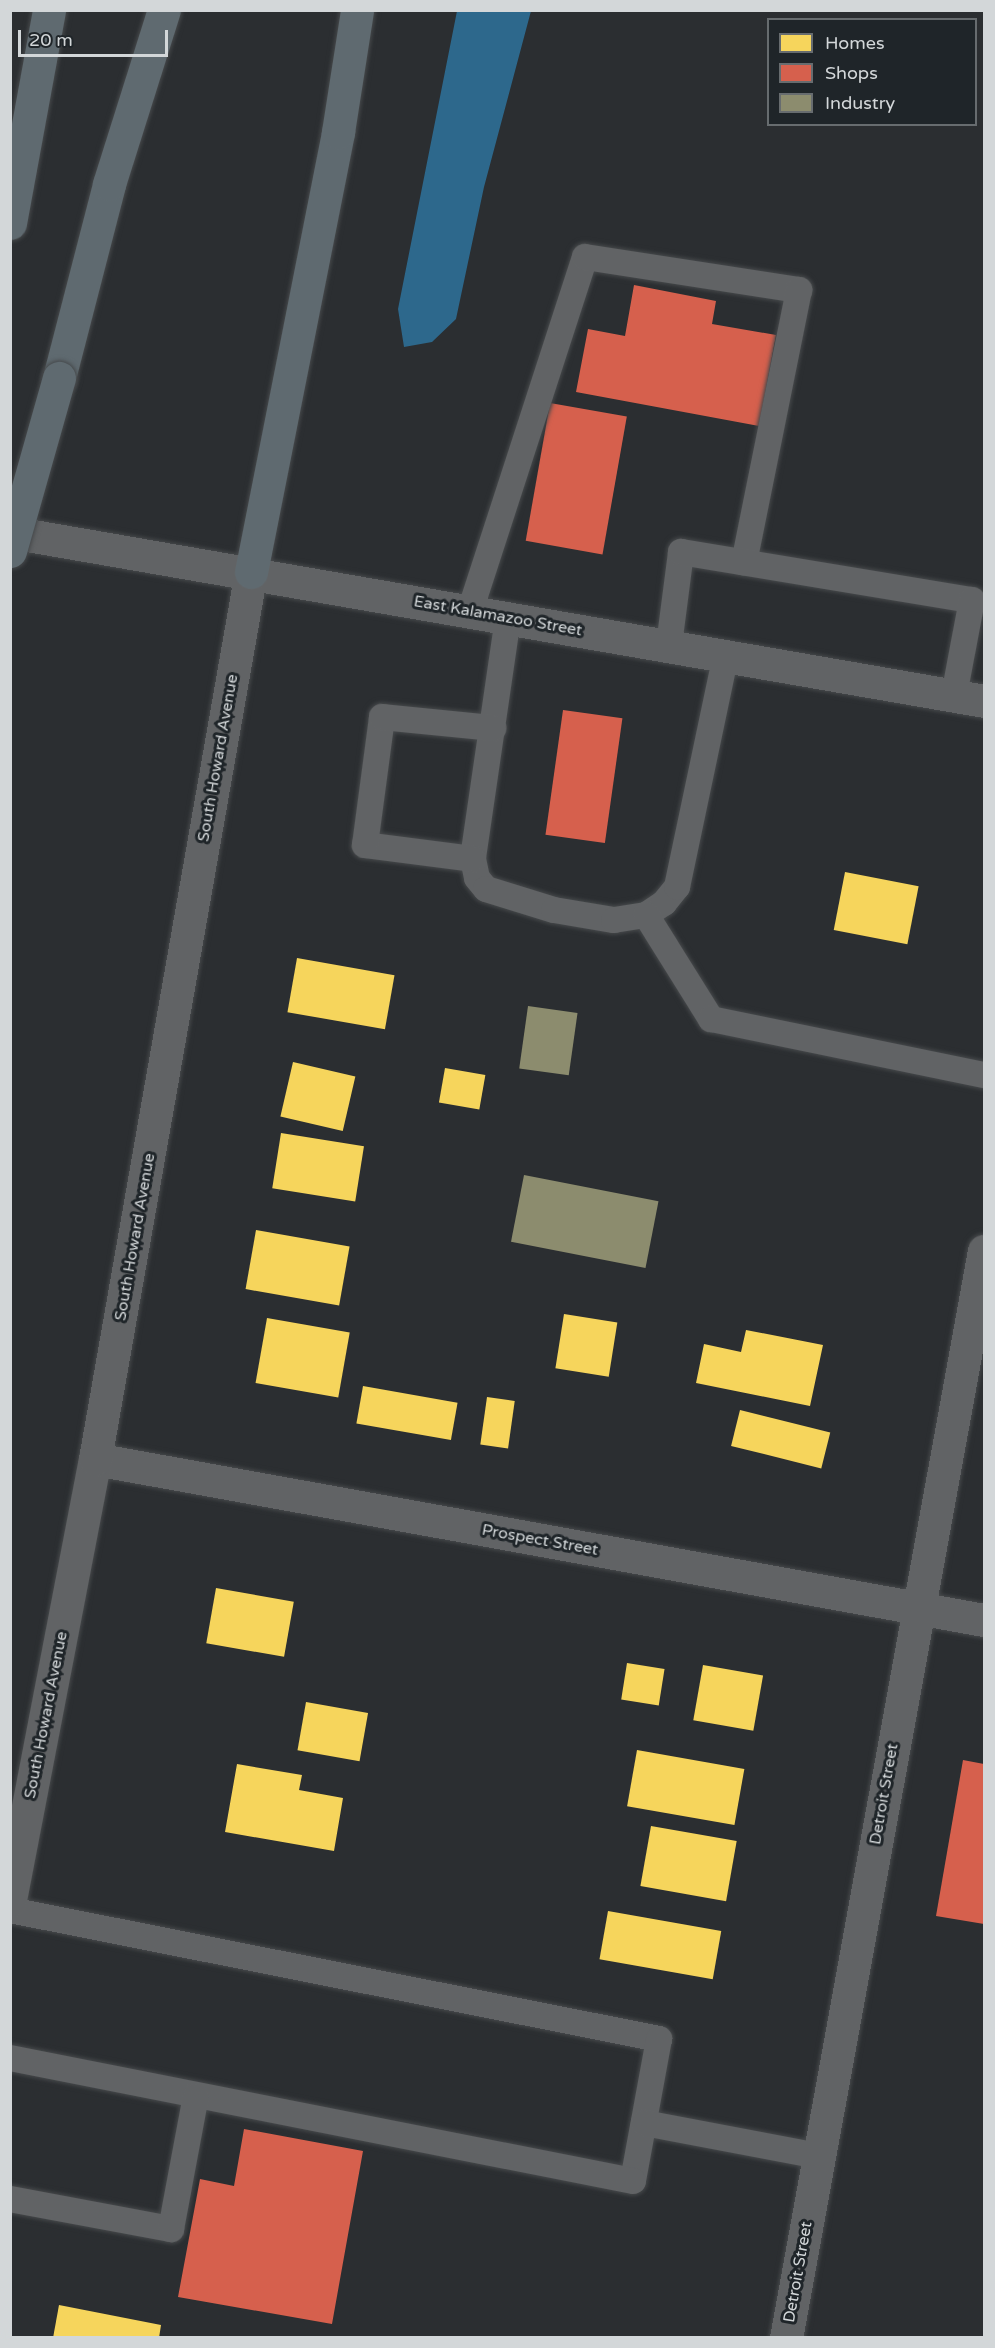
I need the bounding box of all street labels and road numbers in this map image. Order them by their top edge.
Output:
street label: East Kalamazoo Street [412,592,584,640]
street label: South Howard Avenue [194,673,242,843]
street label: South Howard Avenue [111,1152,159,1322]
street label: Prospect Street [480,1520,600,1560]
street label: South Howard Avenue [20,1630,72,1800]
street label: Detroit Street [866,1742,902,1846]
street label: Detroit Street [780,2220,816,2324]

